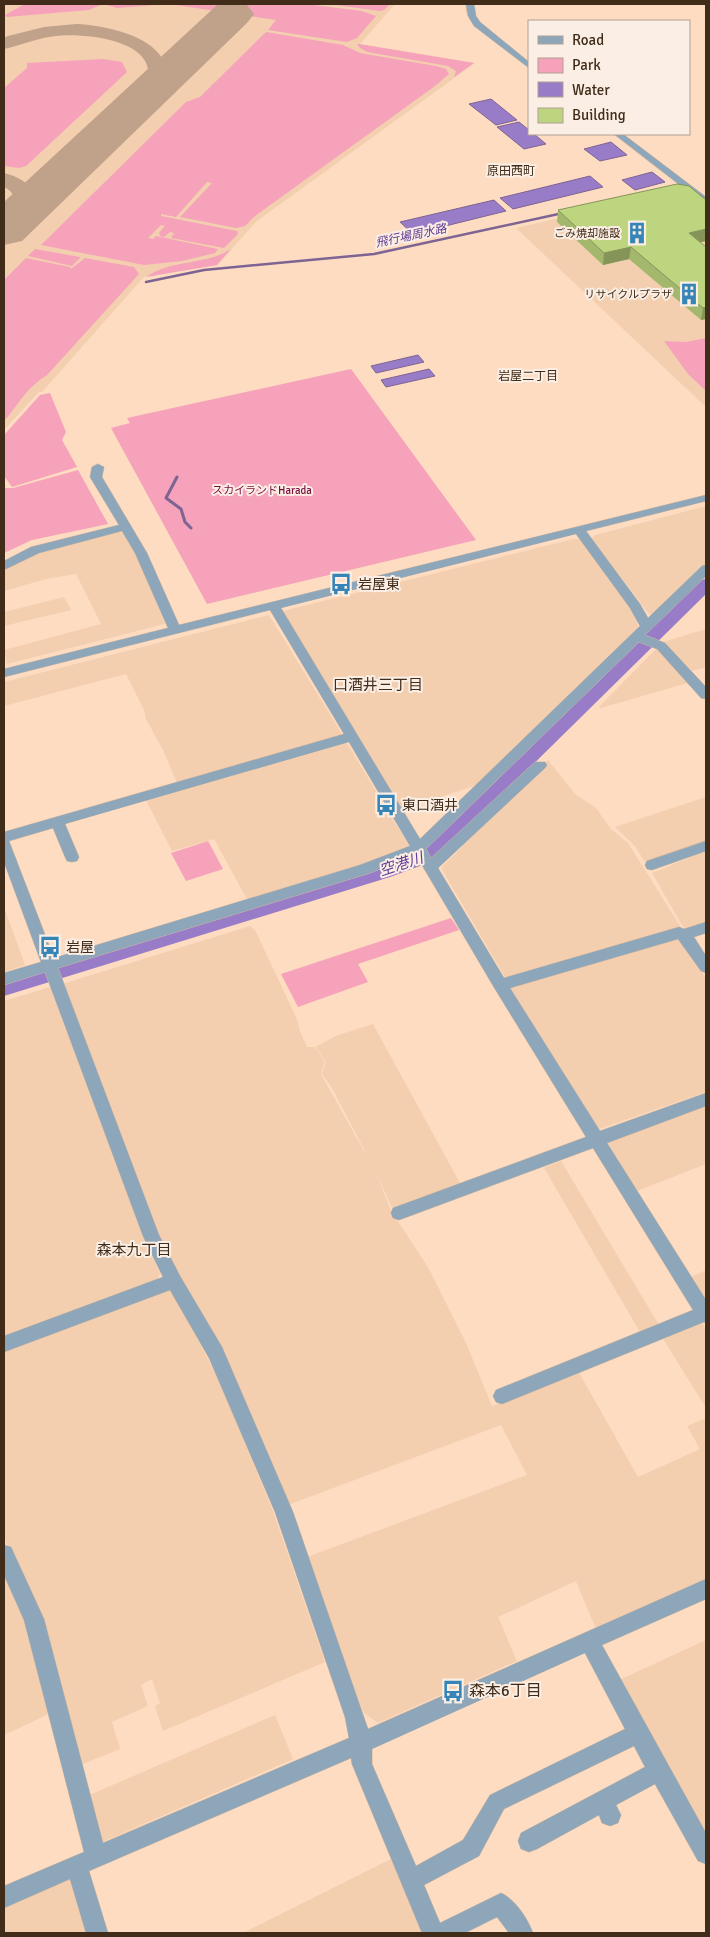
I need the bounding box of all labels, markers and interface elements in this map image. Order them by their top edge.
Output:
legend [528,20,690,135]
text: Road [572,31,604,49]
text: Park [572,56,601,74]
text: Water [572,81,610,99]
text: Building [572,106,626,124]
district label: 原田西町 [487,164,535,179]
building icon: ごみ焼却施設 [624,220,650,246]
water label: 飛行場周水路 [374,221,449,251]
place label: ごみ焼却施設 [554,227,620,240]
building icon: リサイクルプラザ [676,281,702,307]
place label: リサイクルプラザ [585,288,672,301]
district label: 岩屋二丁目 [498,369,558,384]
park label: スカイランドHarada [212,484,312,497]
bus stop icon: 岩屋東 [328,571,354,597]
place label: 岩屋東 [358,576,400,593]
district label: 口酒井三丁目 [333,676,423,694]
bus stop icon: 東口酒井 [373,792,399,818]
place label: 東口酒井 [402,797,458,814]
water label: 空港川 [377,848,427,880]
bus stop icon: 岩屋 [37,934,63,960]
place label: 岩屋 [66,939,94,956]
district label: 森本九丁目 [96,1241,172,1259]
bus stop icon: 森本6丁目 [440,1678,466,1704]
place label: 森本6丁目 [469,1681,542,1701]

